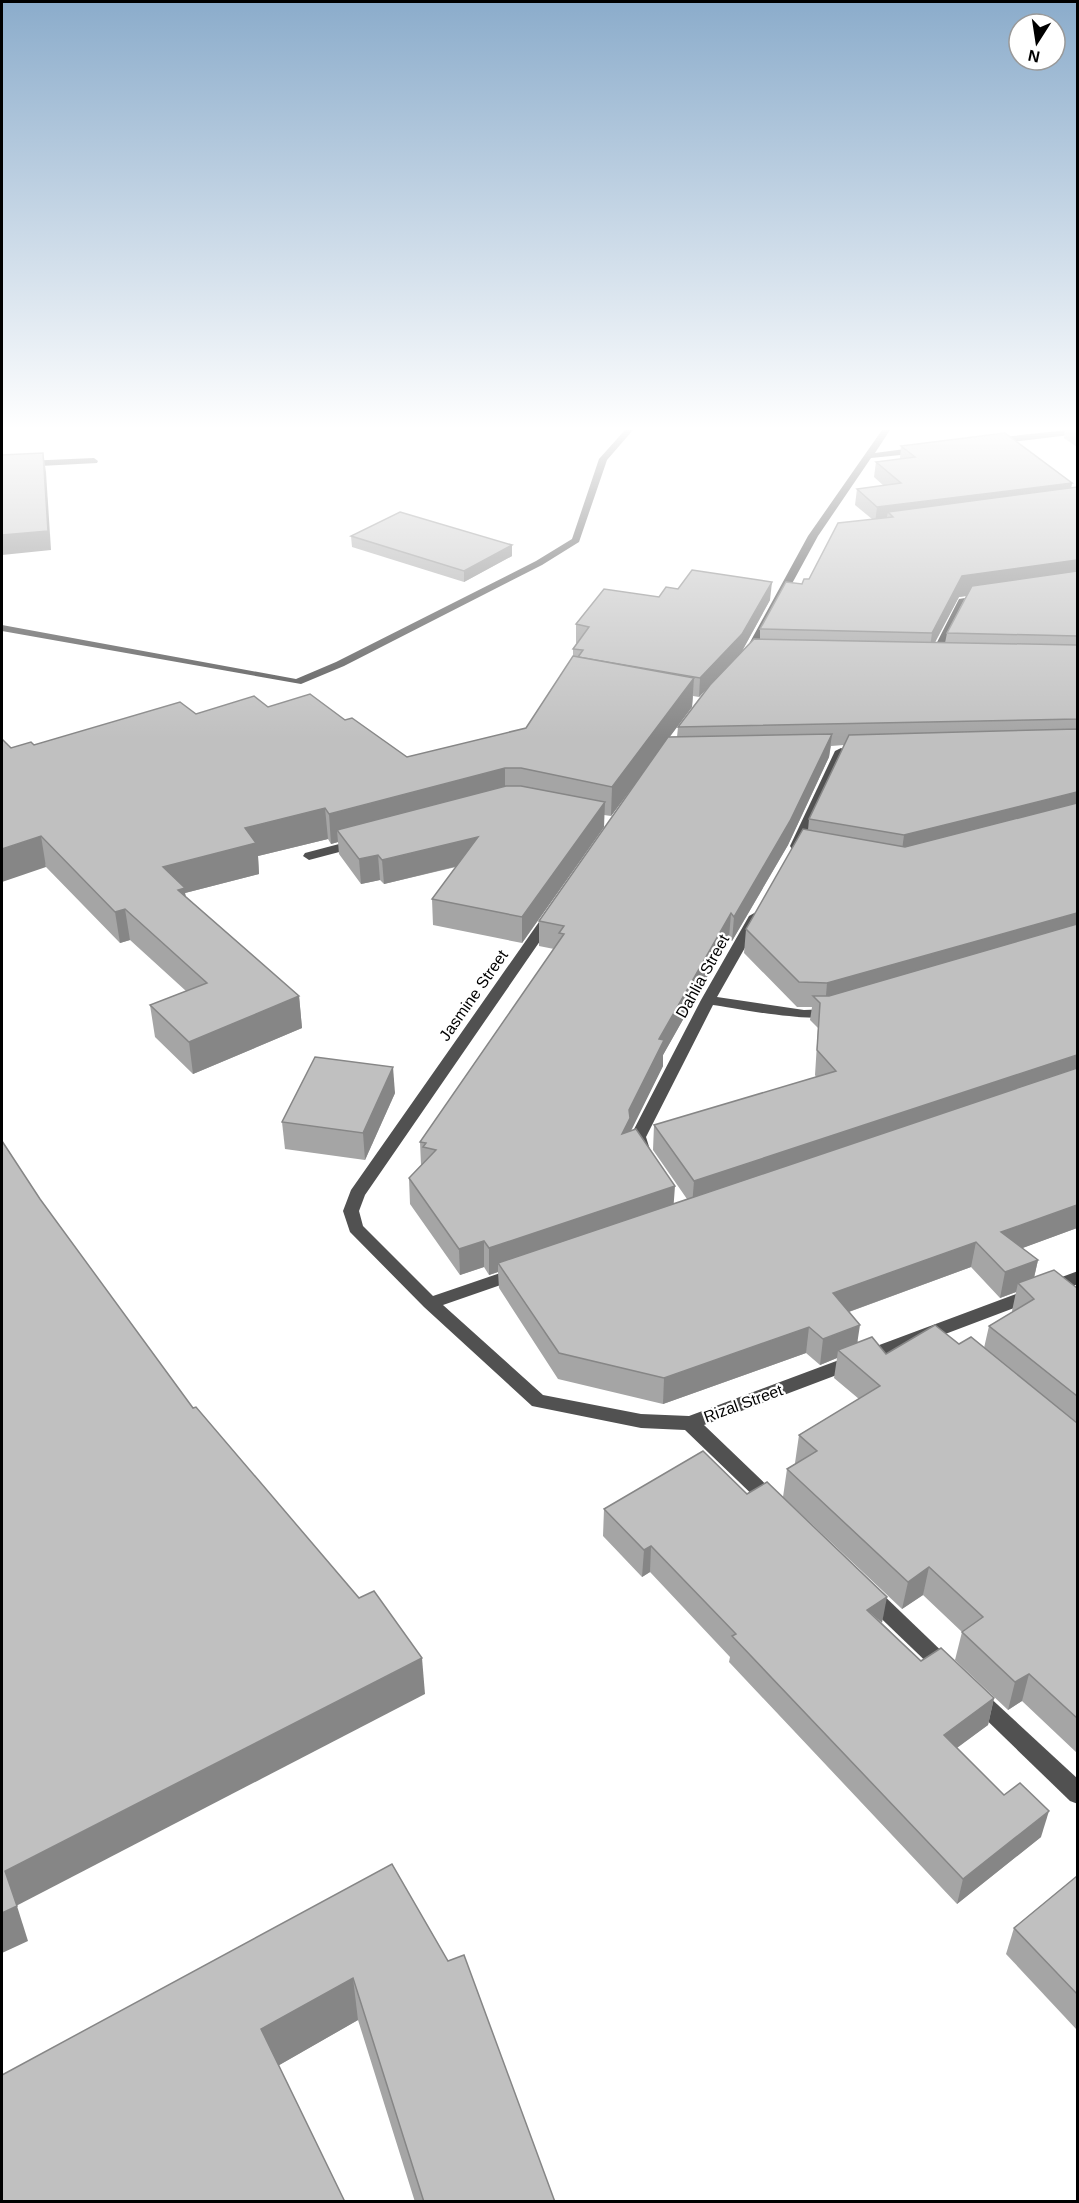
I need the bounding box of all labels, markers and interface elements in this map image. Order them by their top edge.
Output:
north arrow [1007,12,1067,72]
text: N [1027,47,1041,66]
street label: Dahlia Street [673,931,733,1021]
street label: Jasmine Street [436,946,511,1044]
street label: Rizal Street [701,1381,785,1426]

